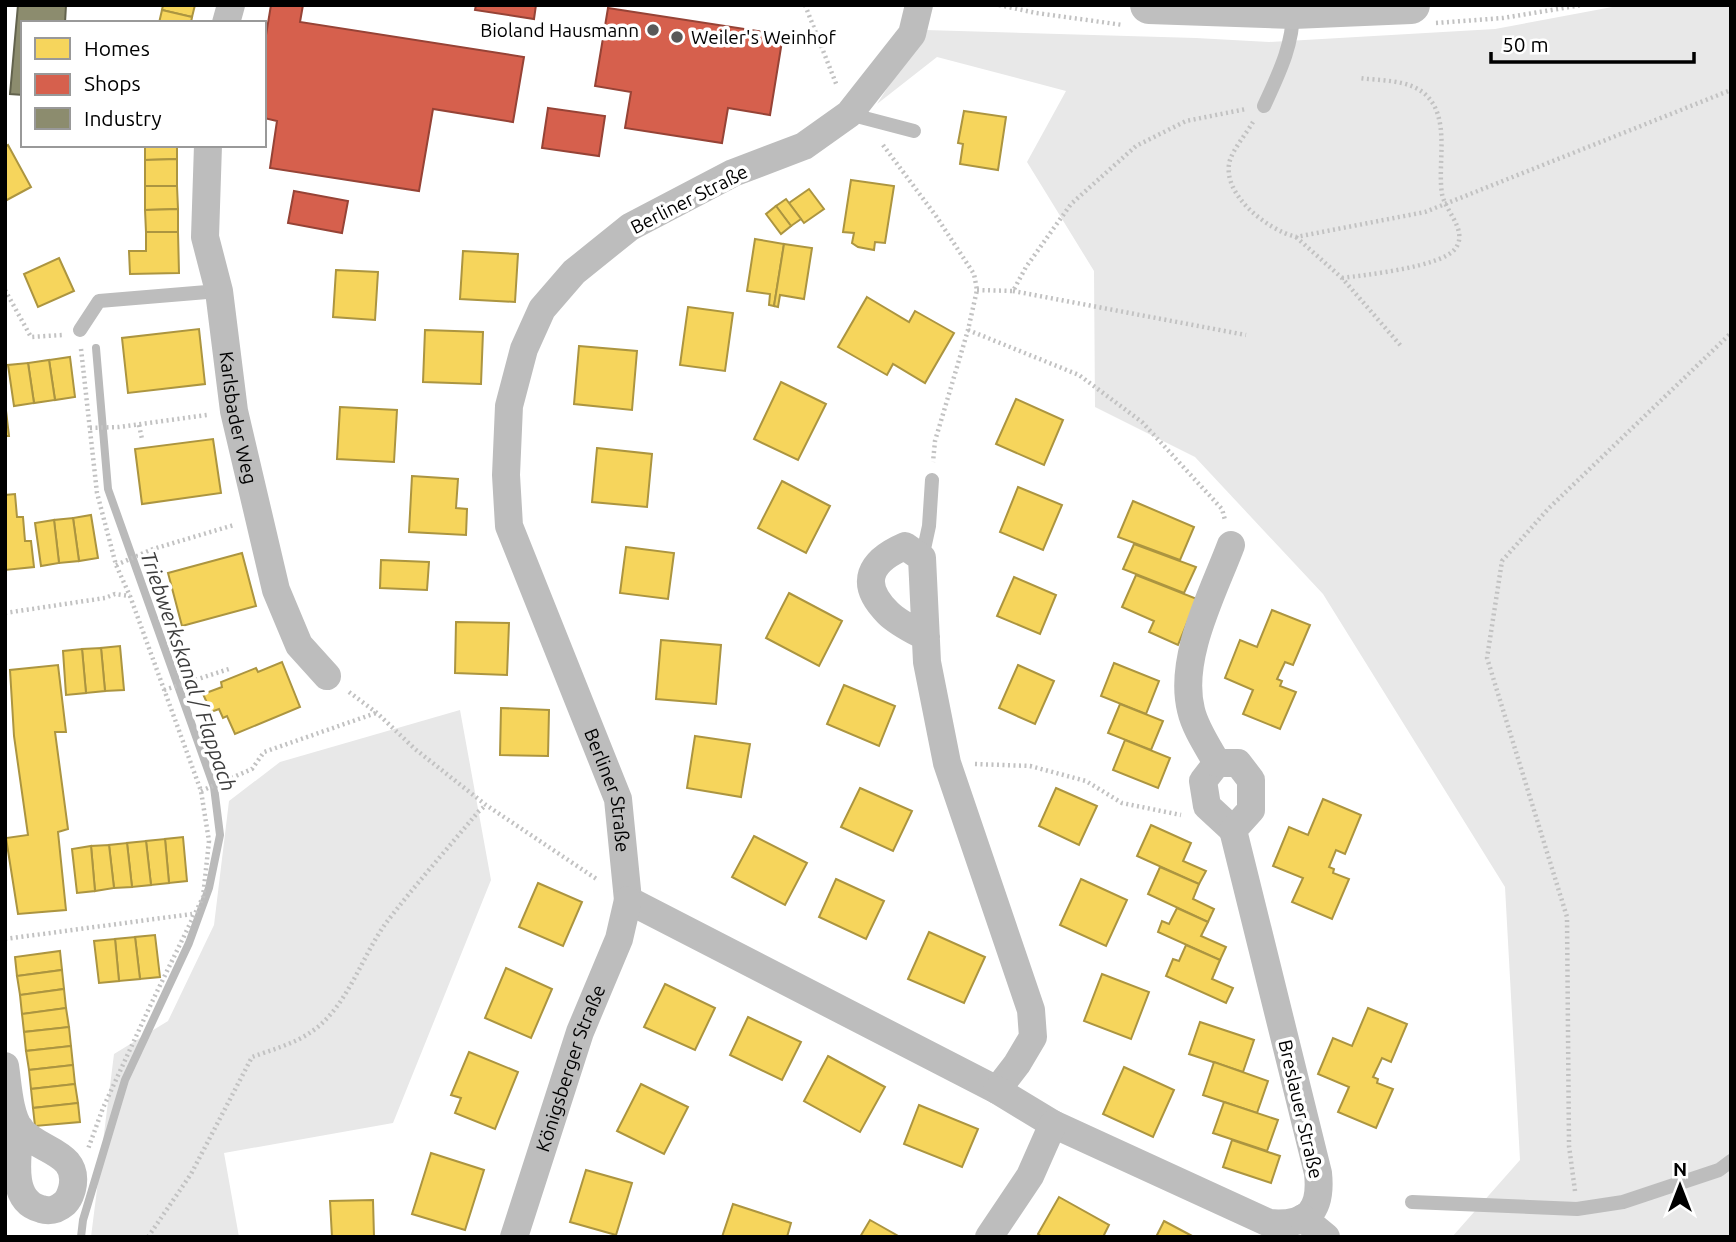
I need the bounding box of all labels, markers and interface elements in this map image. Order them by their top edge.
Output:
place label: Bioland Hausmann [480,19,639,41]
legend [21,21,266,147]
scale bar [1491,21,1694,65]
marker: Bioland Hausmann [645,22,661,38]
place label: Weiler's Weinhof [691,26,836,48]
marker: Weiler's Weinhof [669,29,685,45]
text: 50 m [1502,32,1549,56]
text: Homes [84,36,150,60]
text: Shops [84,71,141,95]
text: Industry [84,106,162,130]
street label: Berliner Straße [627,160,751,238]
street label: Karlsbader Weg [216,350,262,486]
water label: Triebwerkskanal / Flappach [137,548,241,794]
street label: Berliner Straße [580,725,634,853]
street label: Königsberger Straße [531,981,610,1154]
street label: Breslauer Straße [1274,1037,1328,1181]
north arrow [1645,1151,1715,1221]
text: N [1673,1158,1687,1180]

